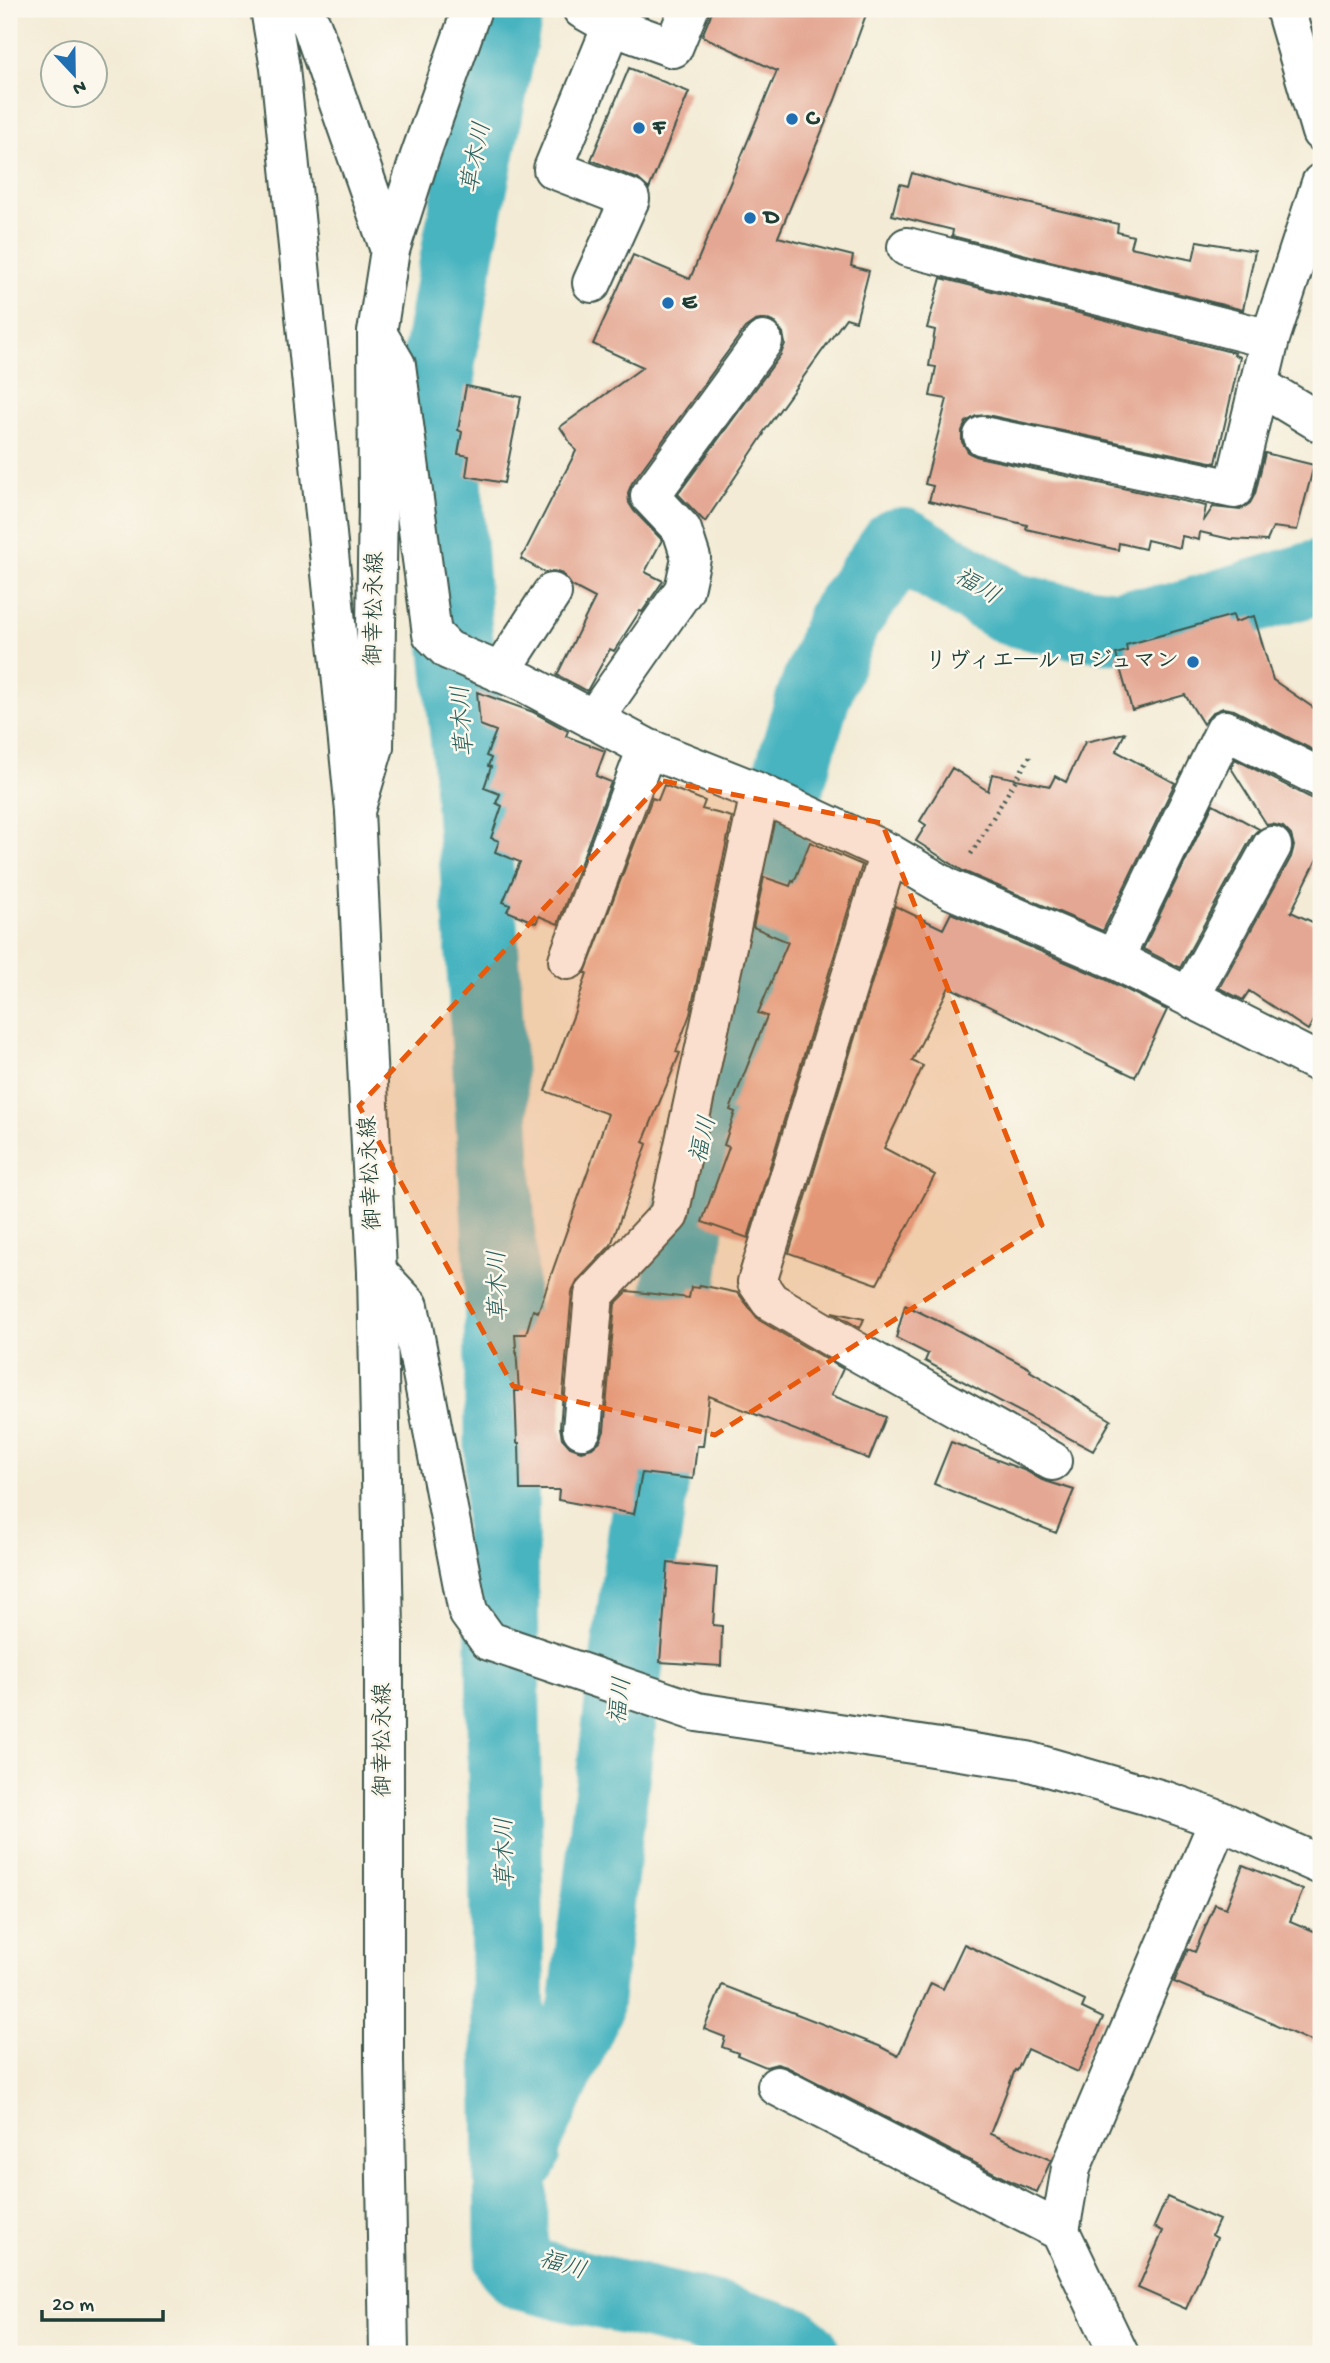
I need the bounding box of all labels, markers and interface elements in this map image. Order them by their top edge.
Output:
north arrow [38,38,108,108]
text: N [69,74,89,100]
place label: C [806,106,821,133]
marker: C [784,111,800,127]
place label: F [652,115,667,142]
water label: 草木川 [456,120,499,196]
marker: F [631,120,647,136]
place label: D [762,205,780,232]
marker: D [742,210,758,226]
place label: E [682,290,698,317]
marker: E [660,295,676,311]
street label: 御幸松永線 [360,551,391,667]
water label: 福川 [948,563,1004,613]
place label: リヴィエ―ル ロジュマン [924,649,1179,676]
marker: リヴィエ―ル ロジュマン [1185,654,1201,670]
water label: 草木川 [447,684,482,758]
water label: 福川 [685,1113,725,1167]
street label: 御幸松永線 [355,1115,388,1231]
water label: 草木川 [484,1250,515,1322]
water label: 福川 [605,1675,639,1727]
street label: 御幸松永線 [370,1683,398,1798]
water label: 草木川 [491,1817,522,1889]
water label: 福川 [535,2246,589,2288]
scale bar [42,2279,163,2323]
text: 20 m [52,2294,94,2319]

